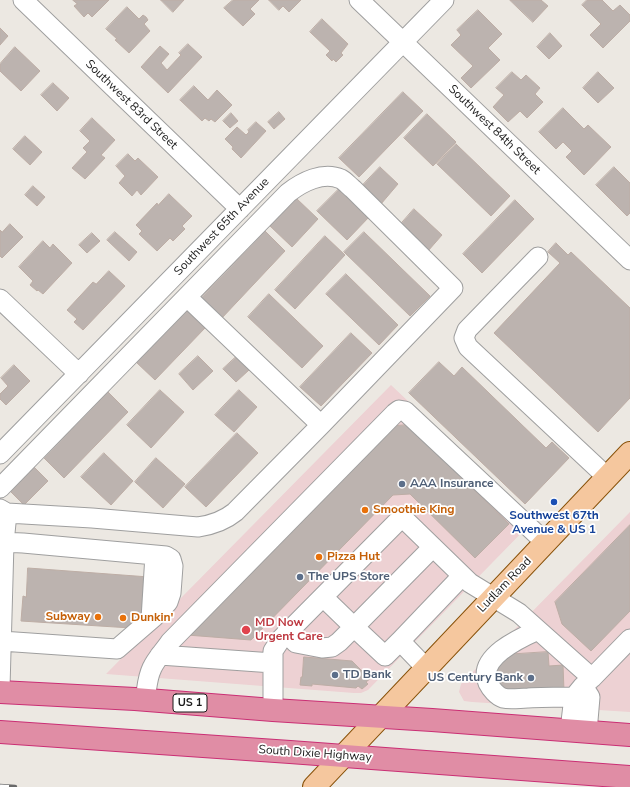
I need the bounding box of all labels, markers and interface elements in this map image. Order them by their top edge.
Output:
street label: Southwest 83rd Street [82,57,180,153]
street label: Southwest 84th Street [445,82,543,178]
street label: Southwest 65th Avenue [172,175,272,279]
place label: AAA Insurance [410,477,493,491]
marker: AAA Insurance [397,479,407,489]
marker: Southwest 67th Avenue & US 1 [549,497,559,507]
place label: Smoothie King [373,503,455,517]
marker: Smoothie King [360,505,370,515]
place label: Southwest 67th Avenue & US 1 [509,509,599,537]
place label: Pizza Hut [327,550,380,564]
marker: Pizza Hut [314,552,324,562]
street label: Ludlam Road [475,554,535,616]
place label: The UPS Store [308,570,390,584]
marker: The UPS Store [295,572,305,582]
place label: Subway [45,610,90,624]
place label: Dunkin' [131,611,174,625]
marker: Subway [93,612,103,622]
marker: Dunkin' [118,613,128,623]
place label: MD Now Urgent Care [255,616,323,644]
marker: MD Now Urgent Care [240,624,252,636]
place label: TD Bank [343,668,391,682]
marker: TD Bank [330,670,340,680]
place label: US Century Bank [428,671,523,685]
marker: US Century Bank [526,673,536,683]
road number: US 1 [173,694,207,712]
street label: South Dixie Highway [258,743,372,765]

